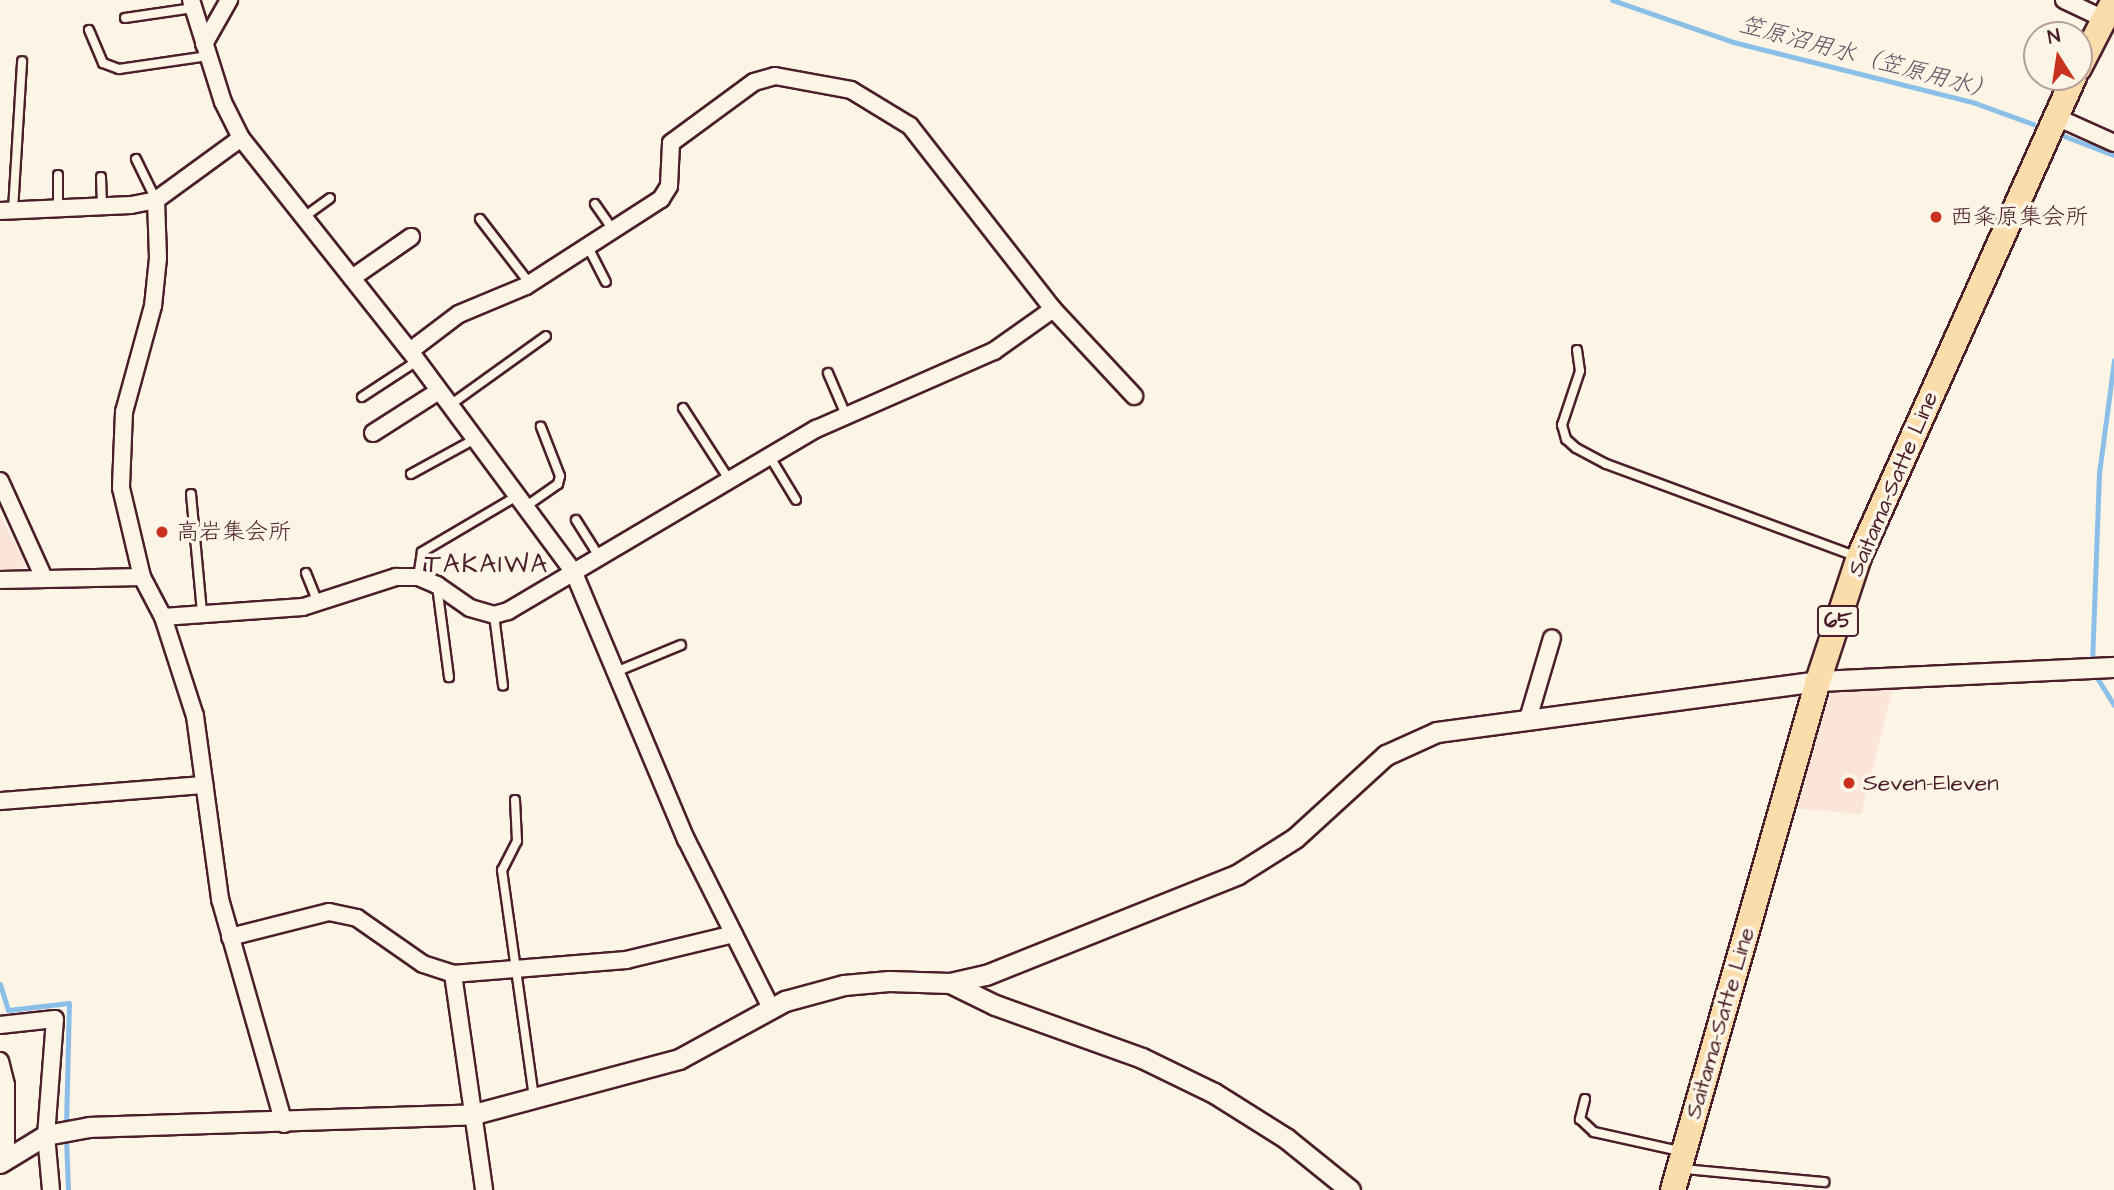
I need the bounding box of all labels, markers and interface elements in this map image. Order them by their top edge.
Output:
water label: 笠原沼用水（笠原用水） [1736,11,1998,107]
north arrow [2023,21,2093,91]
text: N [2045,22,2063,51]
place label: 西粂原集会所 [1950,203,2088,231]
marker: 西粂原集会所 [1928,209,1944,225]
street label: Saitama-Satte Line [1842,388,1944,580]
place label: 高岩集会所 [176,518,291,546]
marker: 高岩集会所 [154,524,170,540]
district label: TAKAIWA [426,549,548,581]
road number: 65 [1815,604,1861,638]
place label: Seven-Eleven [1863,769,1999,797]
marker: Seven-Eleven [1841,775,1857,791]
street label: Saitama-Satte Line [1679,924,1761,1122]

